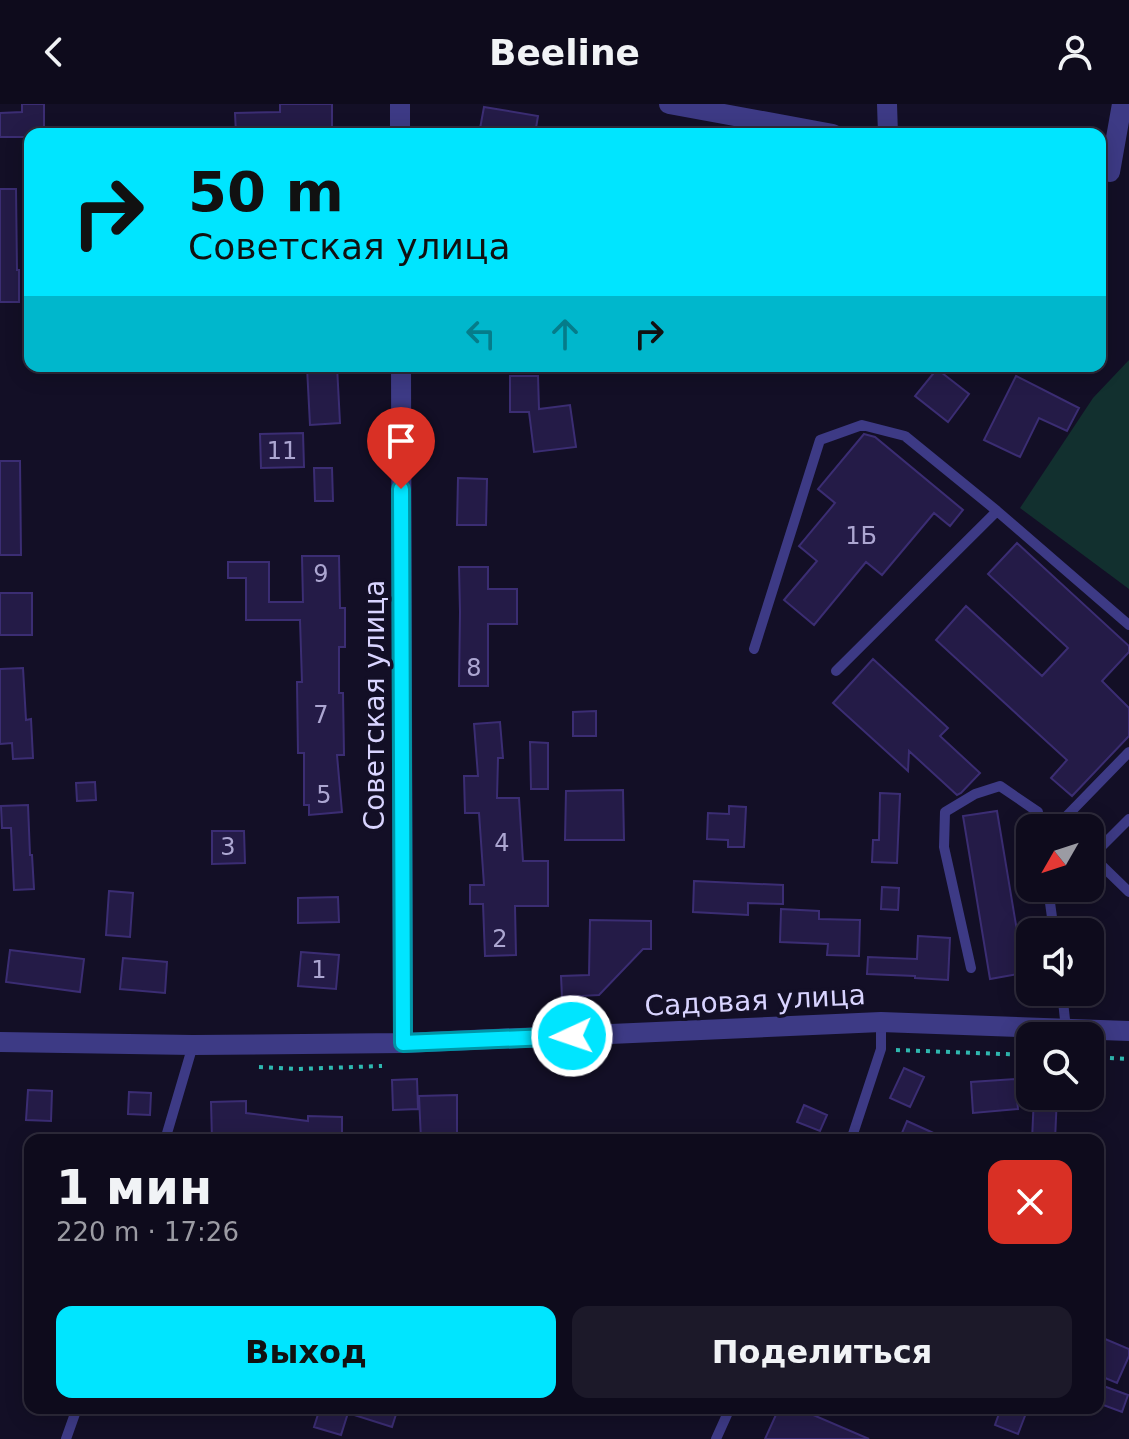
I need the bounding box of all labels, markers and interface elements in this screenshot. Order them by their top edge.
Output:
icon: back [32,30,76,74]
icon: person [1053,30,1097,74]
text: Beeline [489,32,640,73]
text: 50 m [188,159,344,224]
icon: right [56,160,160,264]
text: Советская улица [188,226,510,267]
icon: left [459,312,503,356]
icon: ahead [543,312,587,356]
icon: right [627,312,671,356]
pin [367,407,435,489]
icon: arrive [379,419,423,463]
house number: 11 [267,437,297,465]
house number: 1Б [845,522,877,550]
house number: 9 [313,560,329,588]
street label: Советская улица [358,580,391,830]
house number: 8 [466,654,482,682]
house number: 7 [313,701,329,729]
house number: 5 [316,781,332,809]
north arrow [1016,814,1104,902]
map controls [1016,814,1104,1110]
house number: 4 [494,829,510,857]
house number: 3 [220,833,236,861]
button: sound [1016,918,1104,1006]
house number: 2 [492,925,508,953]
house number: 1 [311,956,327,984]
street label: Садовая улица [644,978,866,1023]
position arrow [530,994,614,1078]
button: search [1016,1022,1104,1110]
text: 1 мин [56,1159,212,1215]
button: close [988,1160,1072,1244]
text: 220 m · 17:26 [56,1217,239,1247]
button: Выход [56,1306,556,1398]
button: Поделиться [572,1306,1072,1398]

